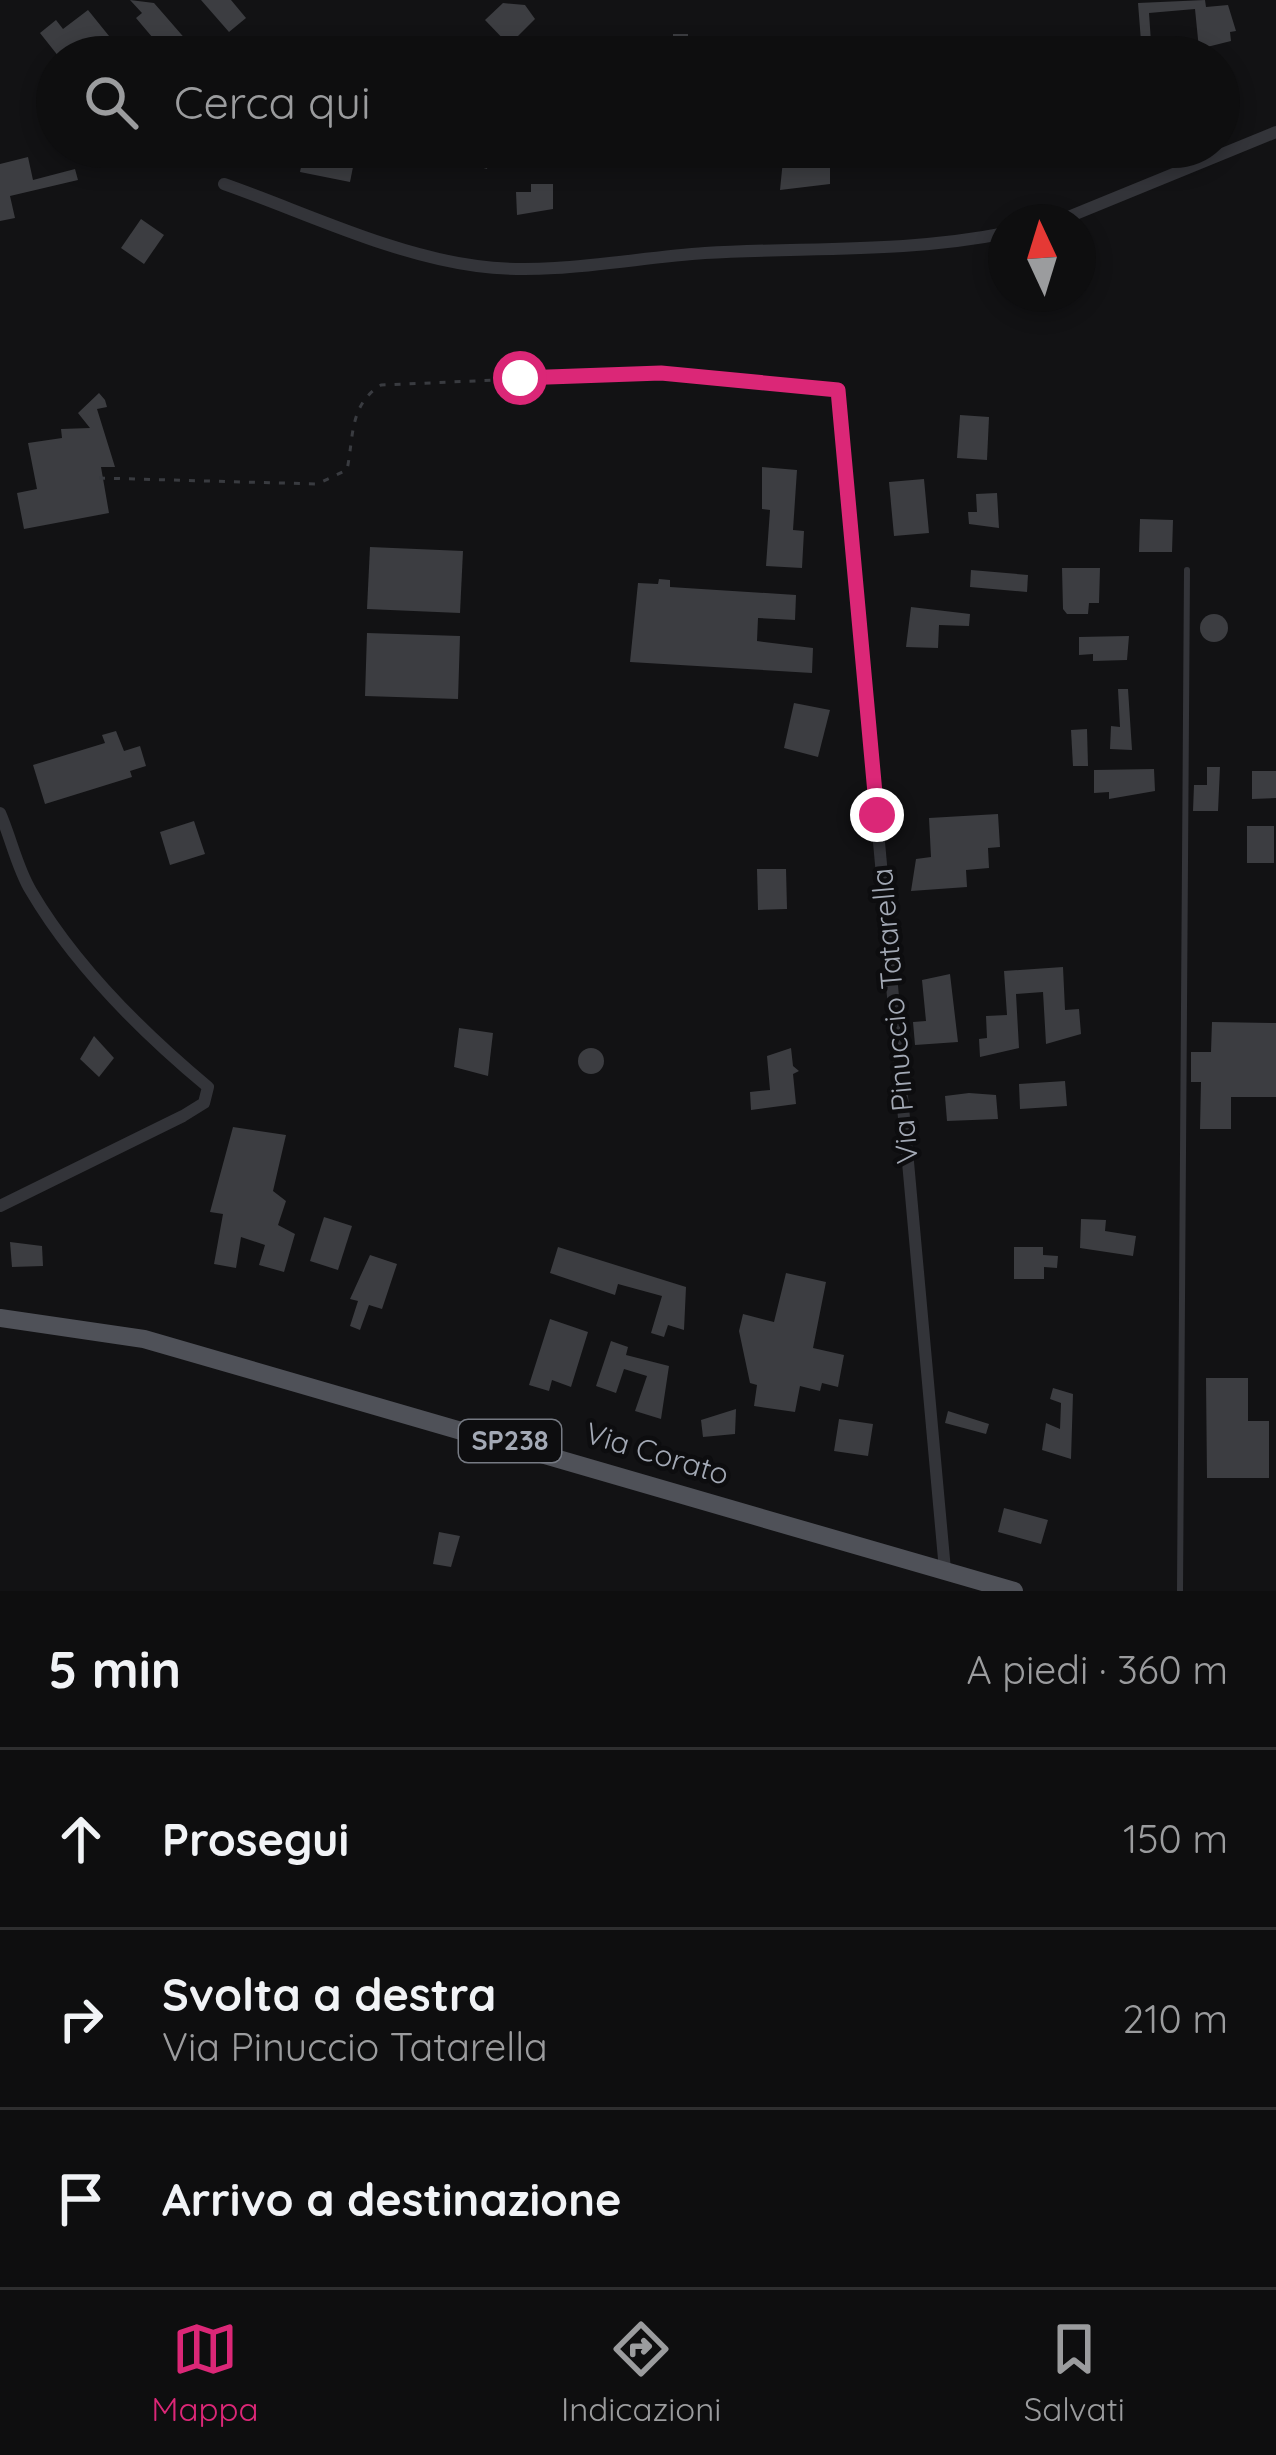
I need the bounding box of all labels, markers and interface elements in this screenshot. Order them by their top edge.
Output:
search box [36,36,1240,168]
icon: search [78,69,144,135]
text: Cerca qui [174,74,371,130]
north arrow [988,204,1096,312]
route start [493,351,547,405]
route end [850,788,904,842]
street label: Via Pinuccio Tatarella [862,867,926,1166]
street label: Via Corato [581,1413,734,1493]
road number: SP238 [459,1420,561,1462]
text: 5 min [48,1637,181,1701]
text: A piedi · 360 m [966,1645,1228,1694]
icon: ahead [48,1806,114,1872]
text: Prosegui [162,1811,349,1867]
text: 150 m [1123,1814,1228,1863]
text: Svolta a destra [162,1966,496,2022]
icon: right [48,1986,114,2052]
text: 210 m [1123,1994,1228,2043]
text: Via Pinuccio Tatarella [162,2022,548,2071]
icon: arrive [48,2166,114,2232]
text: Arrivo a destinazione [162,2171,622,2227]
tab: Mappa [151,2316,259,2429]
tab: Indicazioni [561,2316,721,2429]
tab: Salvati [1024,2316,1125,2429]

